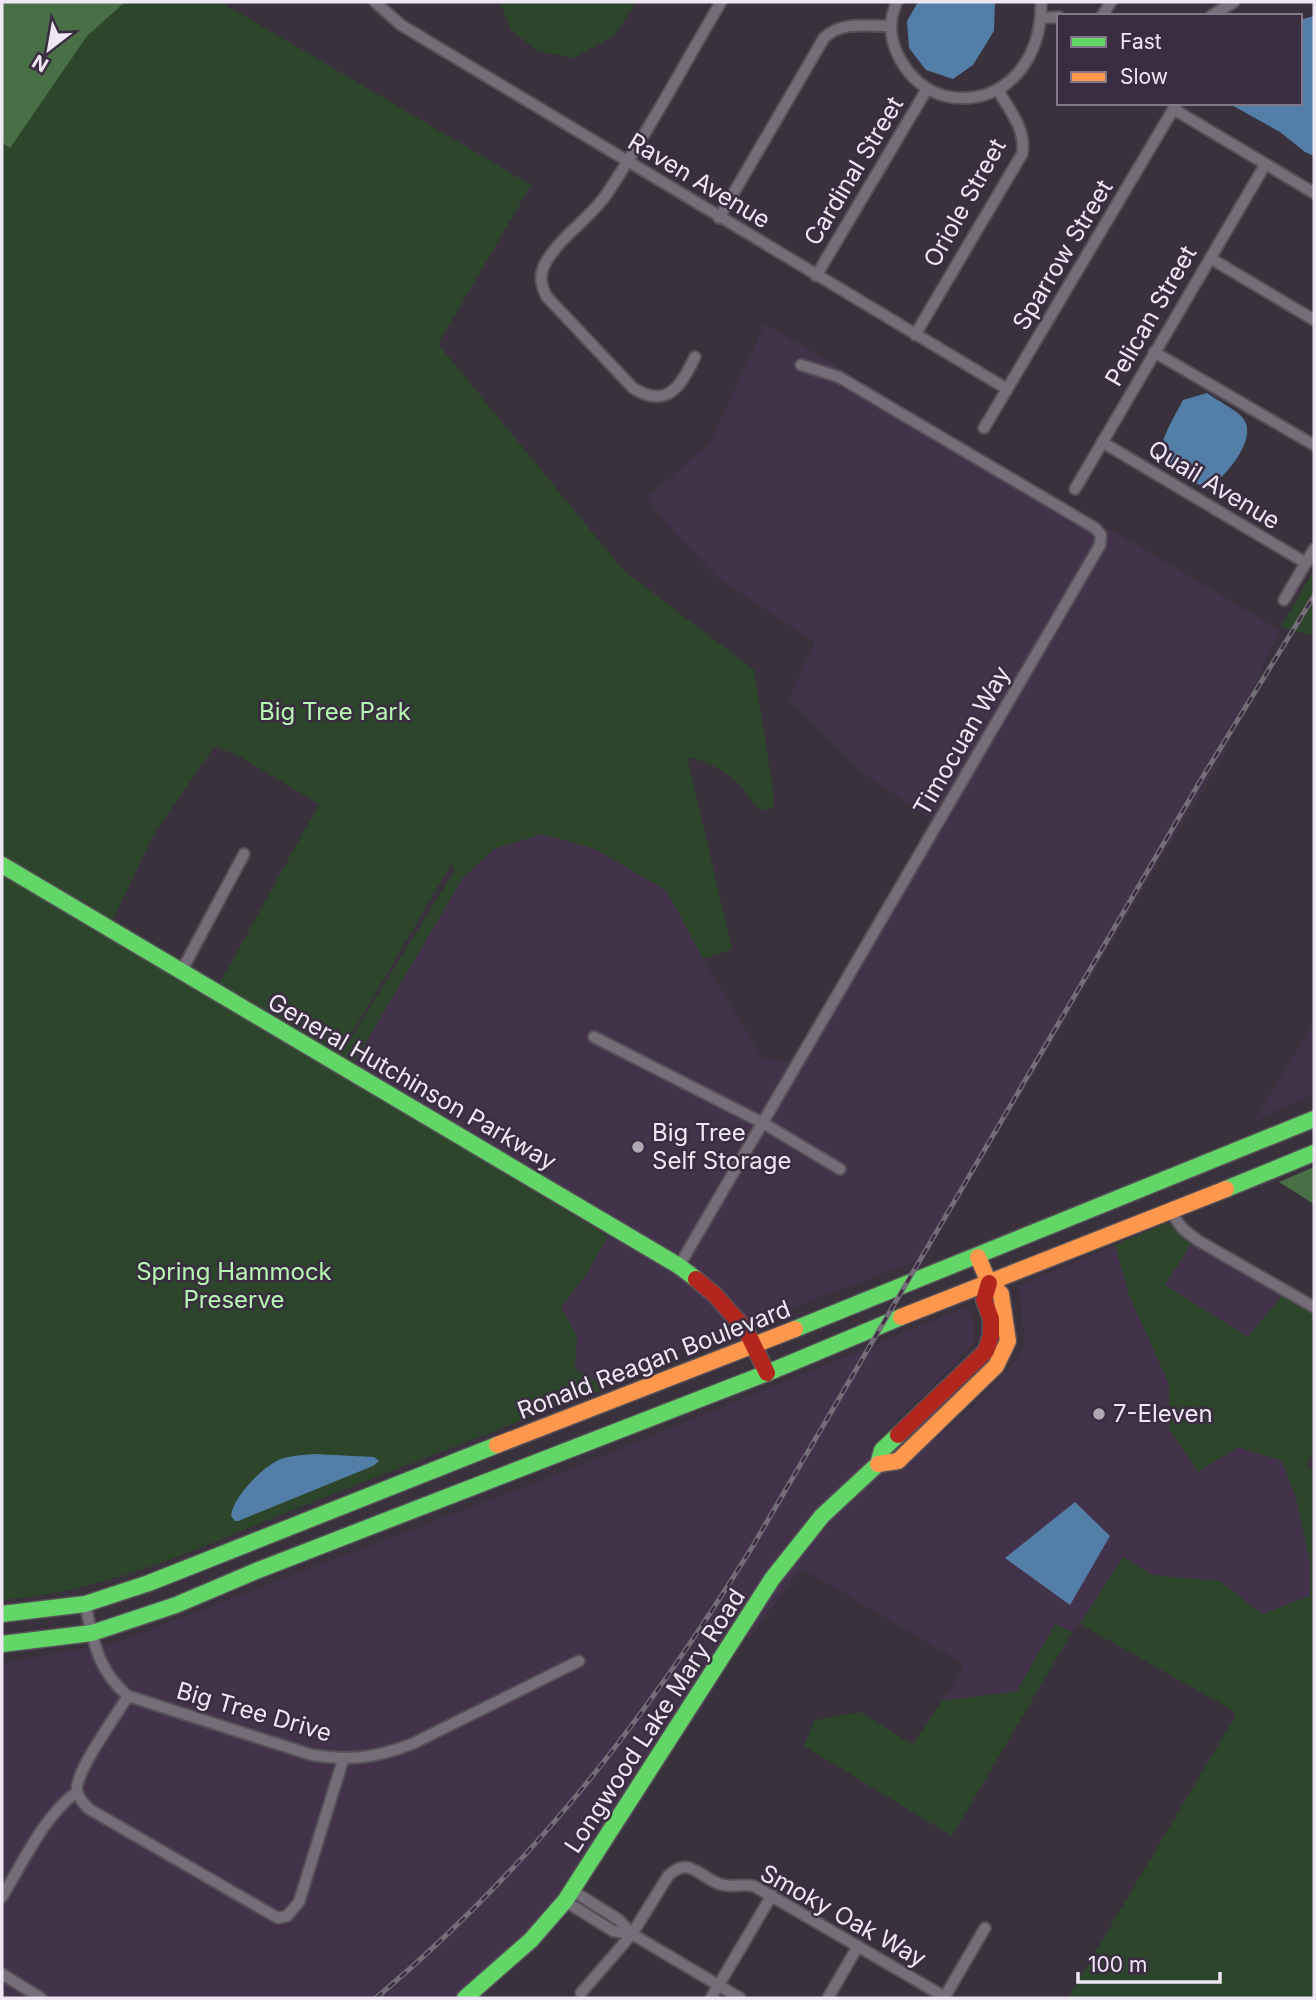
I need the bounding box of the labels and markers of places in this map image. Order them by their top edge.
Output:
place label: Big Tree Self Storage [652,1118,791,1175]
marker: Big Tree Self Storage [630,1139,646,1155]
place label: 7-Eleven [1113,1399,1213,1428]
marker: 7-Eleven [1091,1406,1107,1422]

